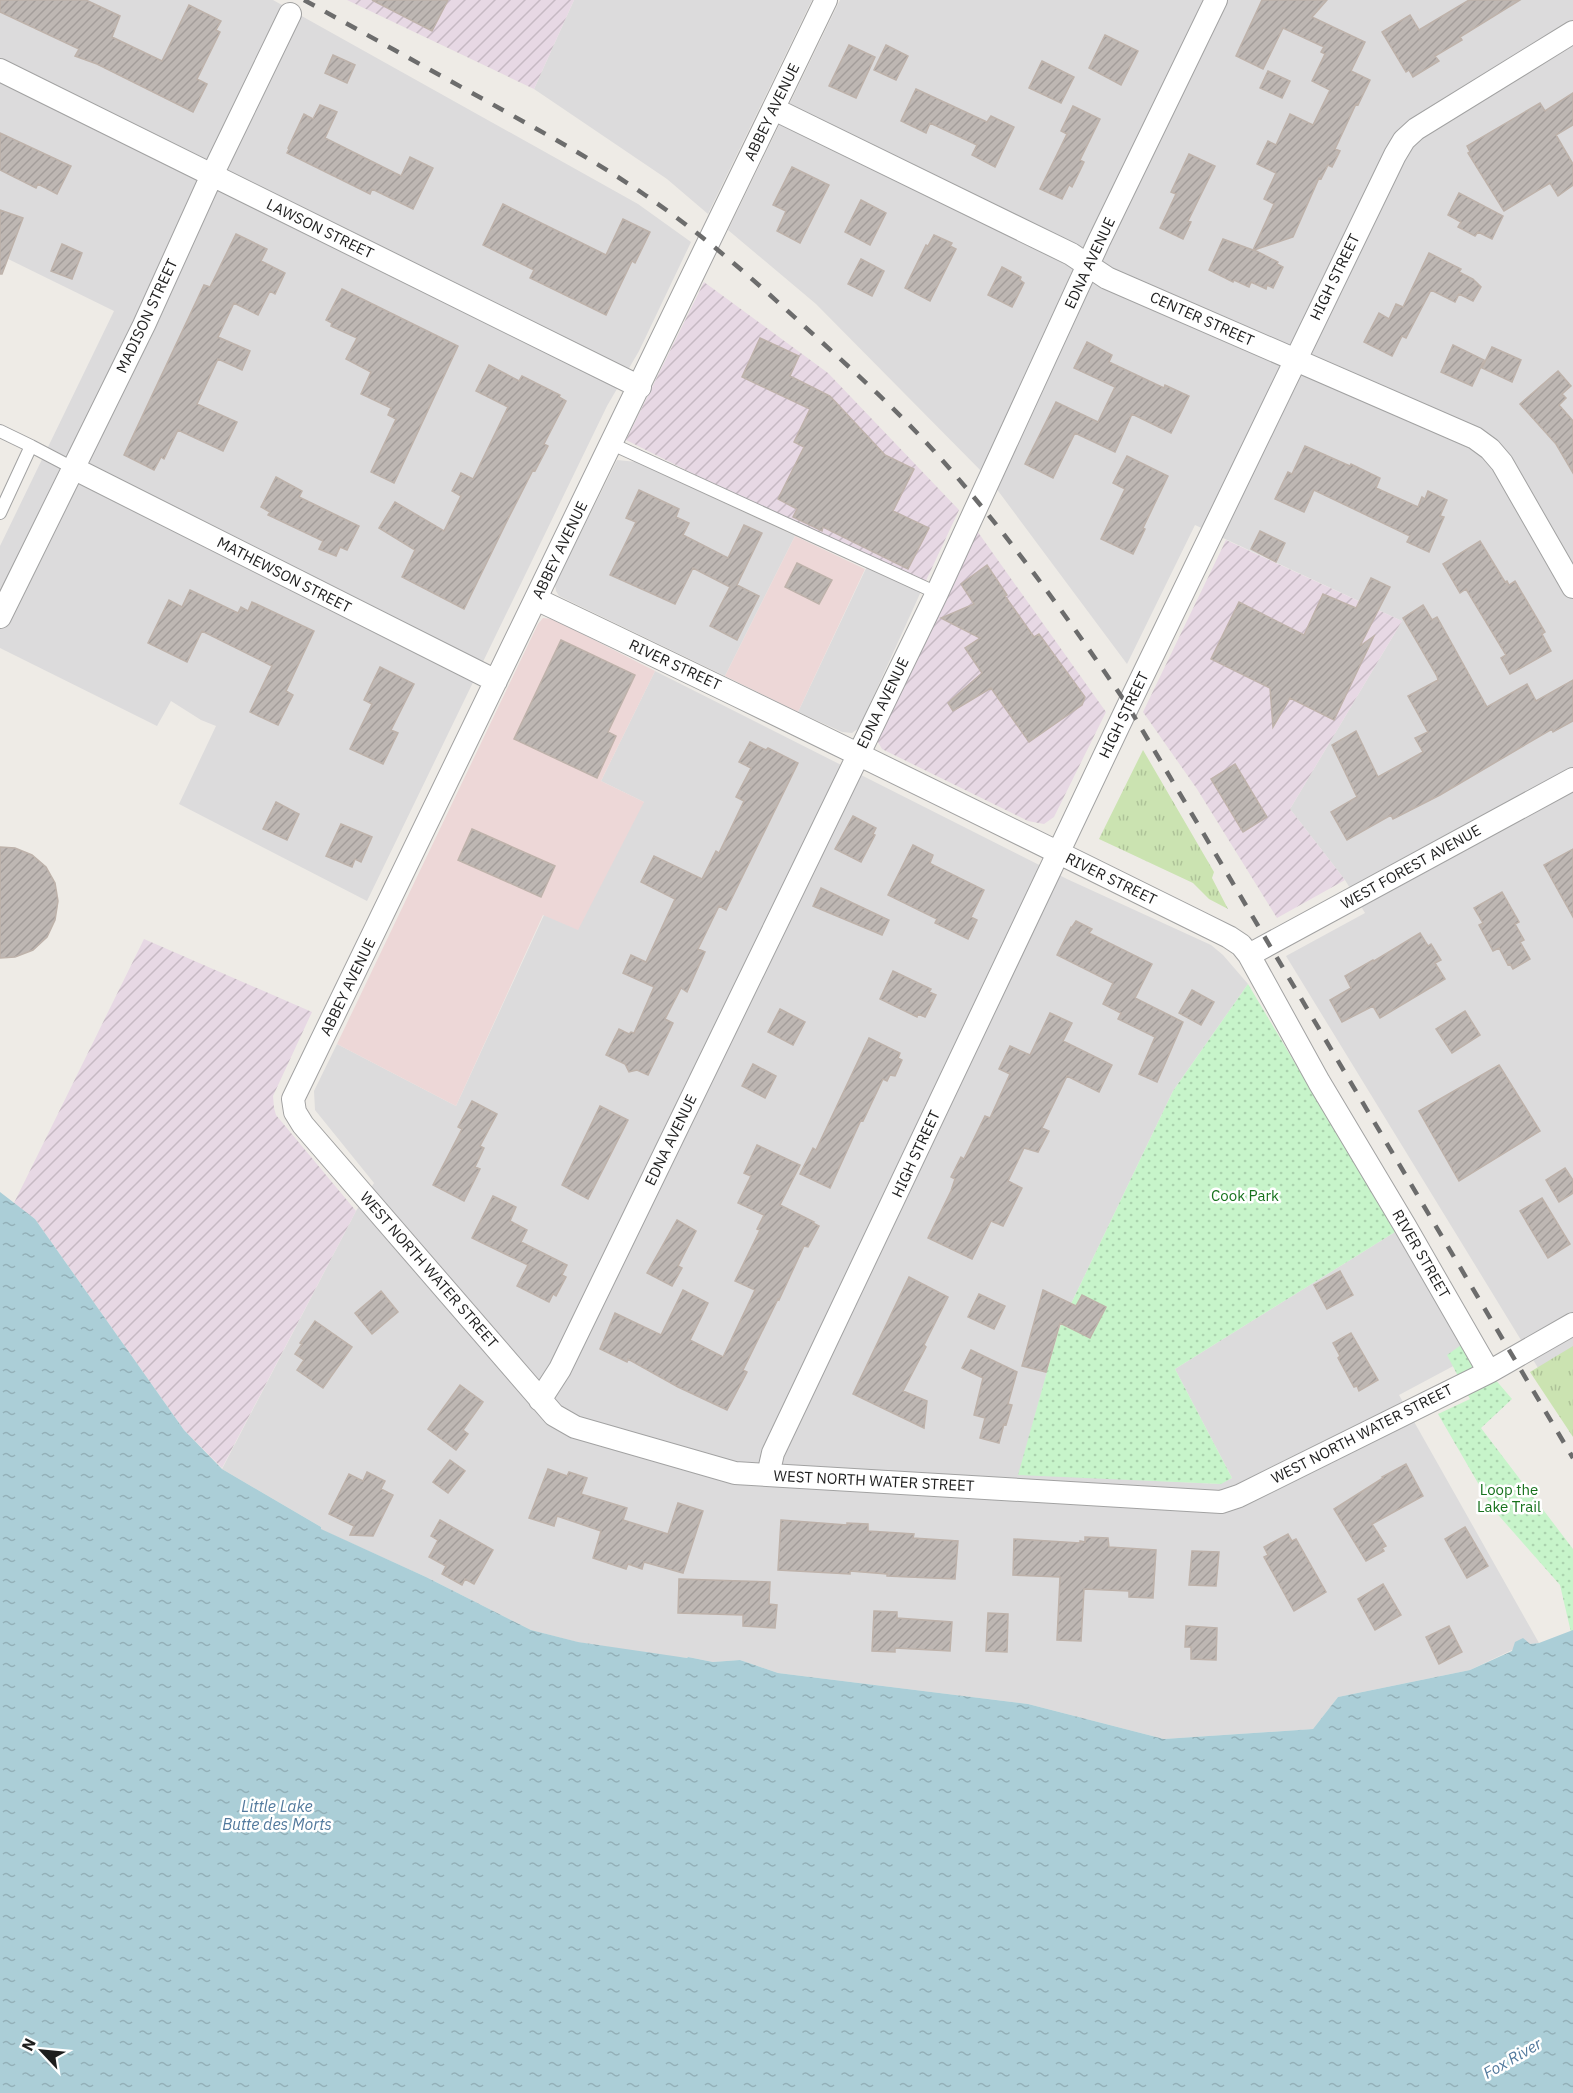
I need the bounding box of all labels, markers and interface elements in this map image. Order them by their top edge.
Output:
street label: ABBEY AVENUE [740,60,803,164]
street label: LAWSON STREET [263,194,377,263]
street label: EDNA AVENUE [1060,214,1119,312]
street label: HIGH STREET [1305,230,1364,323]
street label: MADISON STREET [112,255,182,376]
street label: CENTER STREET [1147,287,1258,350]
street label: ABBEY AVENUE [528,498,591,602]
street label: MATHEWSON STREET [214,532,355,617]
street label: RIVER STREET [626,635,725,694]
street label: EDNA AVENUE [852,654,913,751]
street label: HIGH STREET [1094,668,1153,761]
street label: WEST FOREST AVENUE [1338,820,1484,913]
street label: RIVER STREET [1062,848,1160,909]
street label: ABBEY AVENUE [316,935,379,1039]
street label: EDNA AVENUE [640,1091,701,1188]
street label: HIGH STREET [887,1107,944,1200]
park label: Cook Park [1211,1186,1279,1205]
street label: WEST NORTH WATER STREET [356,1188,503,1352]
street label: RIVER STREET [1388,1206,1455,1302]
street label: WEST NORTH WATER STREET [1268,1379,1456,1488]
street label: WEST NORTH WATER STREET [773,1466,975,1495]
park label: Loop the Lake Trail [1477,1480,1541,1516]
water label: Little Lake Butte des Morts [222,1796,332,1834]
north arrow [12,2021,72,2081]
water label: Fox River [1479,2033,1546,2083]
text: N [17,2035,40,2054]

